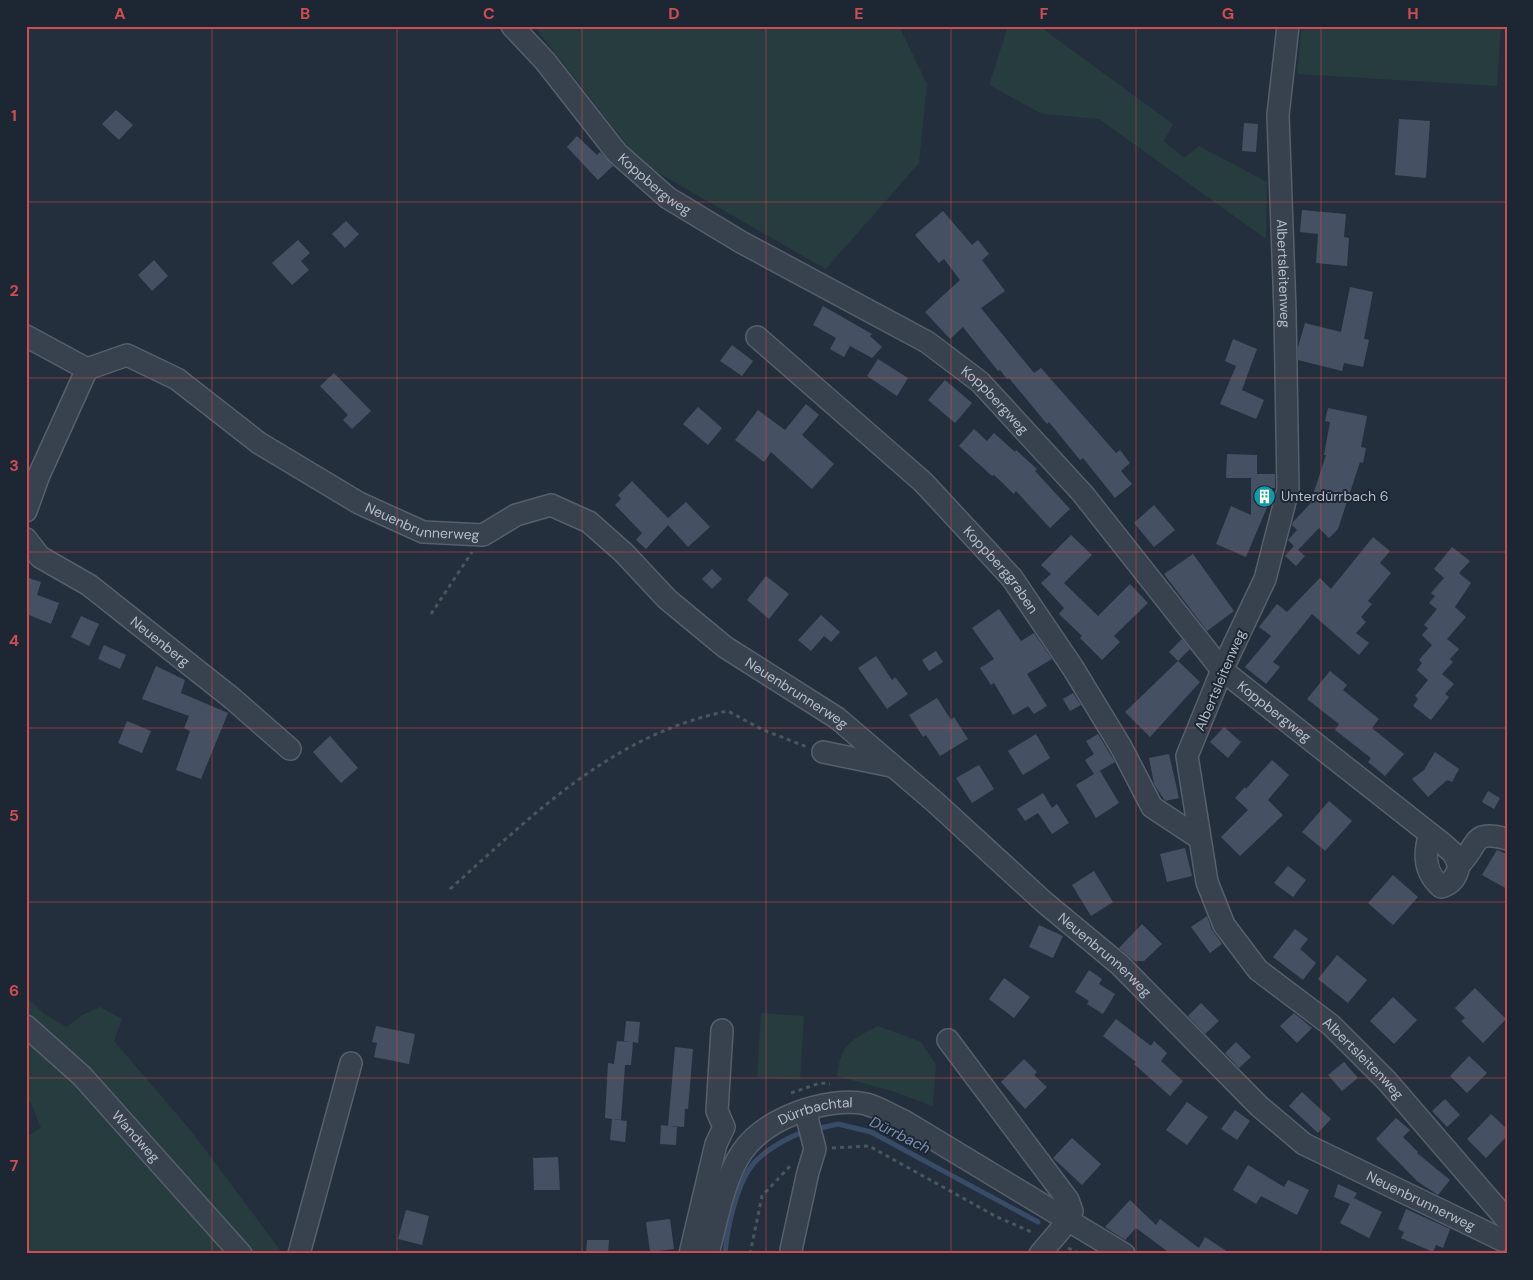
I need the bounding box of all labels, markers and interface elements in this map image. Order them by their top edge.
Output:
text: A [114,3,126,24]
text: B [300,3,310,24]
text: C [483,3,495,24]
text: D [668,3,680,24]
text: E [854,3,864,24]
text: F [1040,3,1049,24]
text: G [1222,3,1234,24]
text: H [1407,3,1419,24]
text: 1 [11,105,17,126]
street label: Koppbergweg [614,149,695,219]
street label: Albertsleitenweg [1273,219,1294,328]
text: 2 [9,280,19,301]
street label: Koppbergweg [958,362,1033,438]
text: 3 [9,455,19,476]
building icon: Unterdürrbach 6 [1253,484,1277,508]
place label: Unterdürrbach 6 [1281,487,1388,505]
street label: Neuenbrunnerweg [362,498,480,544]
street label: Koppberggraben [959,522,1042,617]
street label: Neuenberg [127,612,194,671]
street label: Albertsleitenweg [1190,626,1250,734]
text: 4 [9,630,19,651]
street label: Neuenbrunnerweg [742,653,852,733]
street label: Koppbergweg [1234,677,1315,746]
text: 5 [9,805,19,826]
street label: Neuenbrunnerweg [1054,909,1156,1001]
text: 6 [9,980,19,1001]
street label: Albertsleitenweg [1319,1013,1408,1103]
street label: Dürrbachtal [775,1093,853,1129]
street label: Wandweg [108,1107,164,1166]
water label: Dürrbach [866,1112,934,1158]
text: 7 [10,1155,19,1176]
street label: Neuenbrunnerweg [1363,1167,1479,1235]

